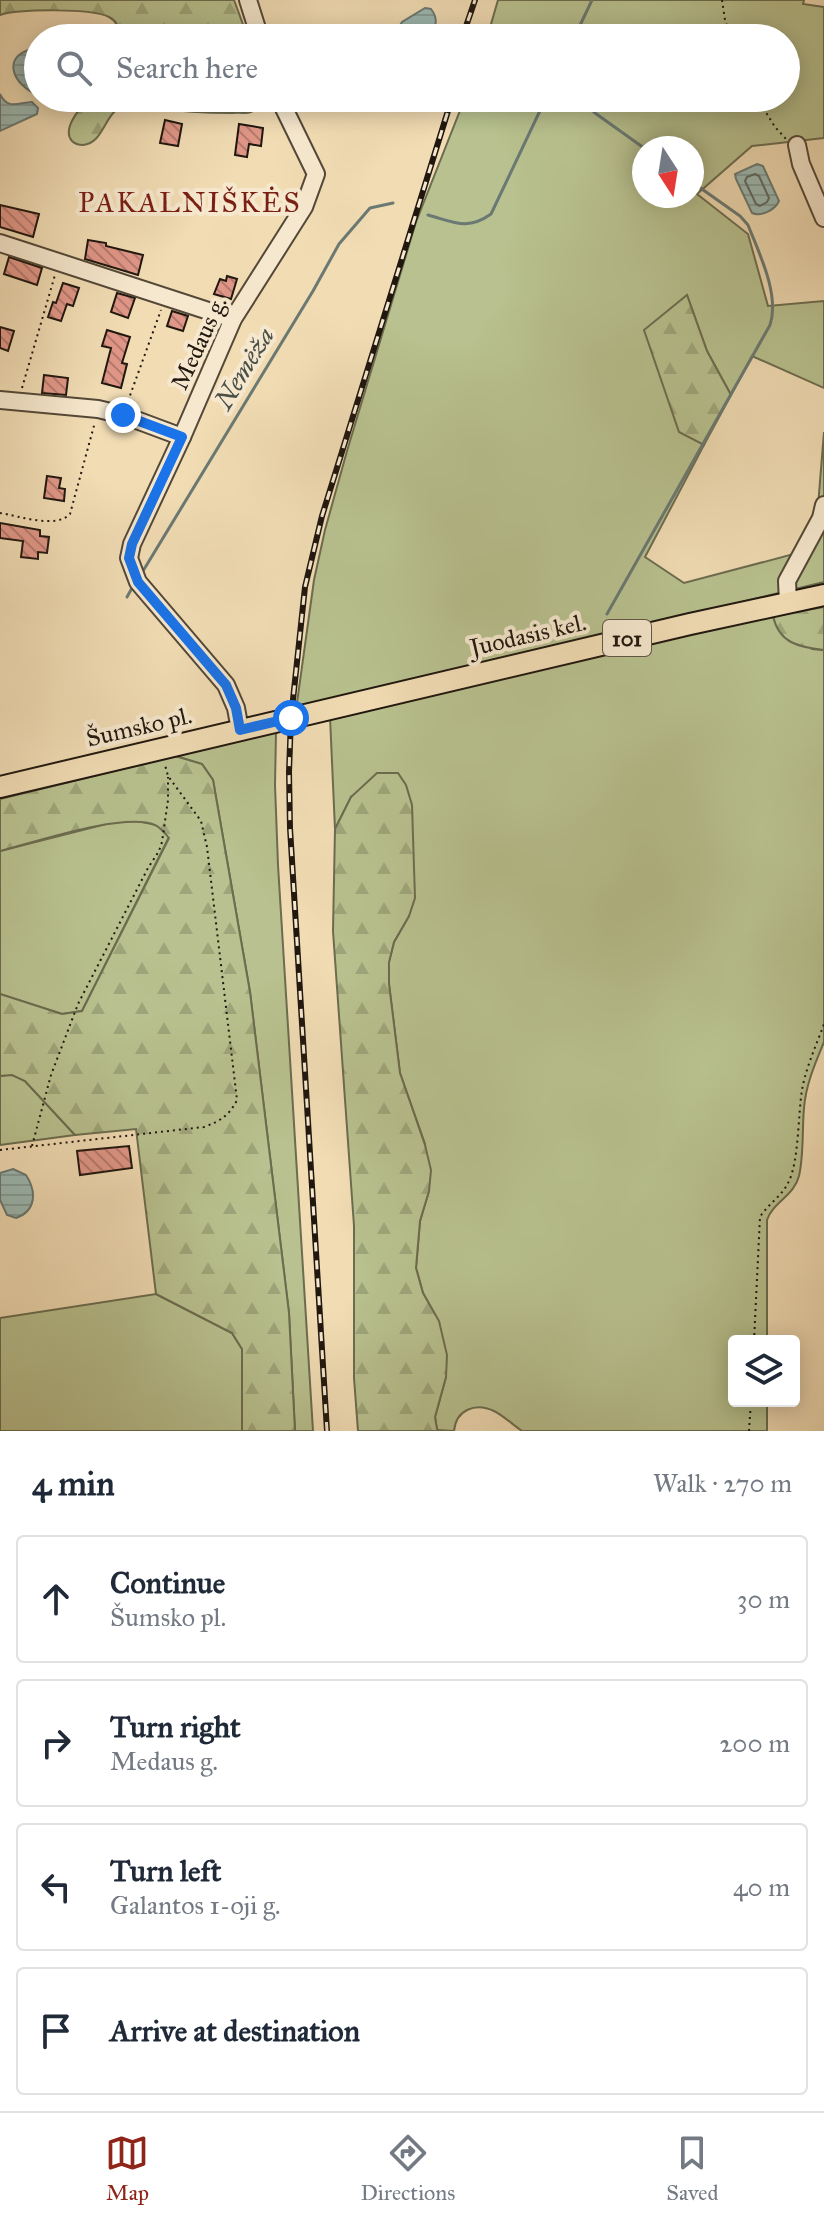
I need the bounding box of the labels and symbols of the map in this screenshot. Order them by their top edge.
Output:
north arrow [632,136,704,208]
district label: PAKALNIŠKĖS [78,185,302,220]
street label: Medaus g. [164,292,234,394]
water label: Nemėža [206,321,281,417]
route end [105,397,141,433]
street label: Juodasis kel. [464,607,589,664]
road number: 101 [603,620,651,656]
street label: Šumsko pl. [83,700,195,754]
route start [273,700,309,736]

